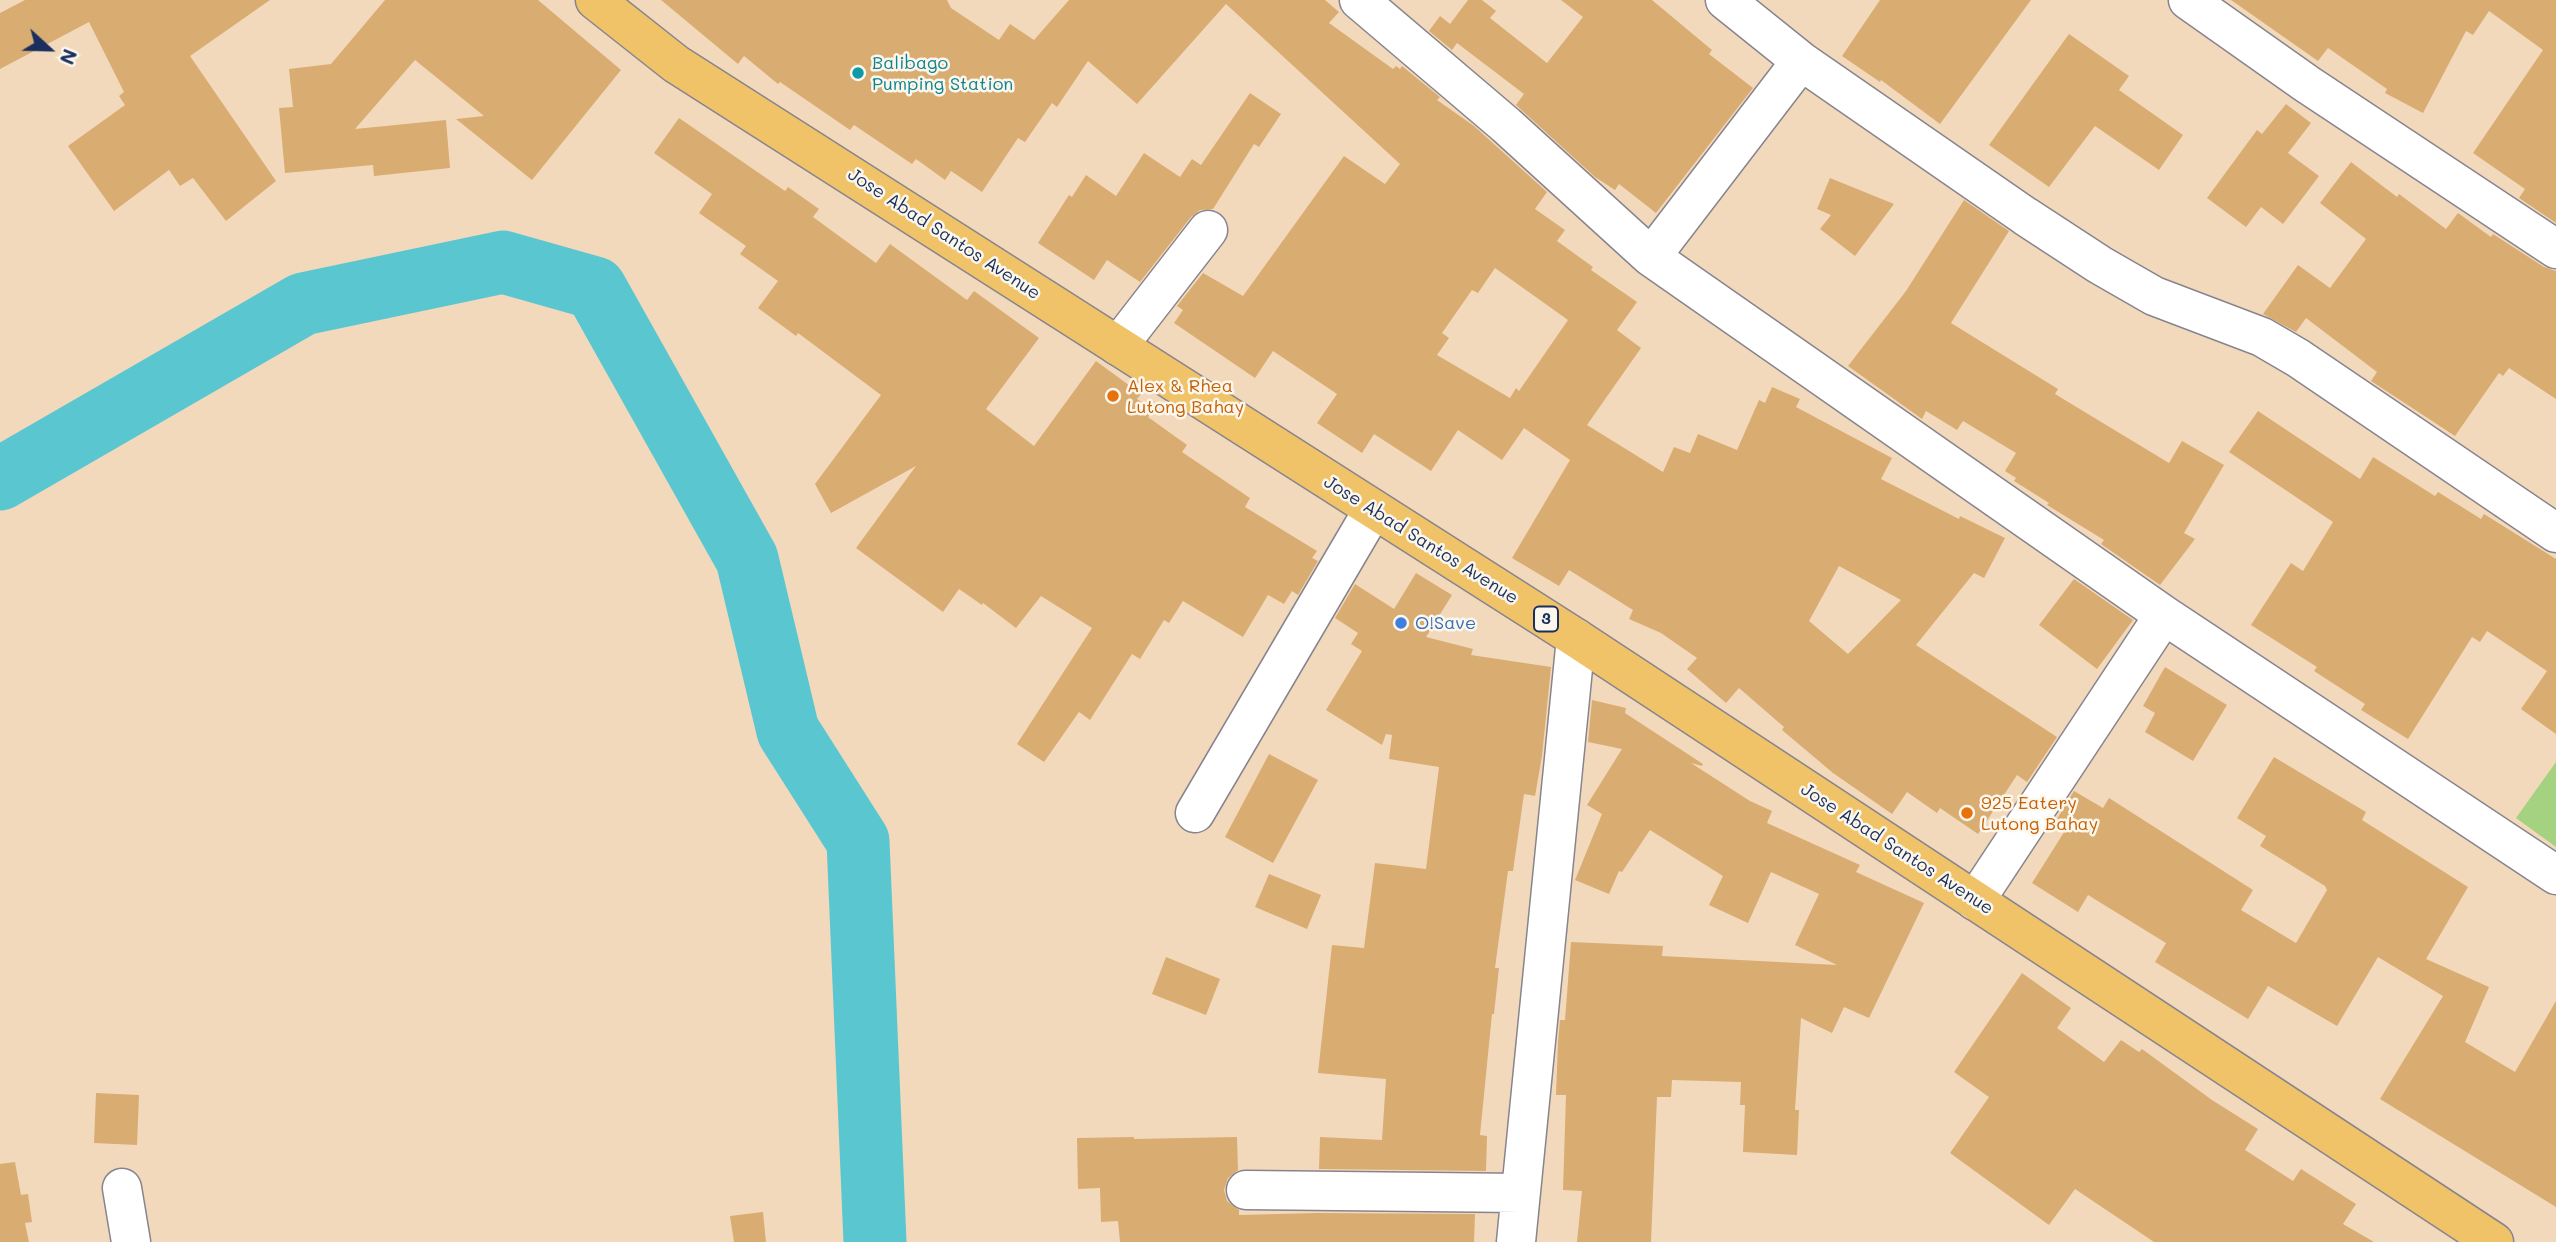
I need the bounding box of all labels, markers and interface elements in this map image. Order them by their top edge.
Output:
north arrow [14,14,84,84]
text: N [55,46,83,68]
place label: Balibago Pumping Station [872,52,1013,94]
marker: Balibago Pumping Station [850,65,866,81]
street label: Jose Abad Santos Avenue [844,164,1044,304]
place label: Alex & Rhea Lutong Bahay [1127,375,1244,418]
marker: Alex & Rhea Lutong Bahay [1105,388,1121,404]
street label: Jose Abad Santos Avenue [1320,471,1522,609]
road number: 3 [1534,606,1558,632]
place label: O!Save [1415,612,1476,634]
marker: O!Save [1393,615,1409,631]
street label: Jose Abad Santos Avenue [1797,779,1997,919]
place label: 925 Eatery Lutong Bahay [1981,792,2098,834]
marker: 925 Eatery Lutong Bahay [1959,805,1975,821]

